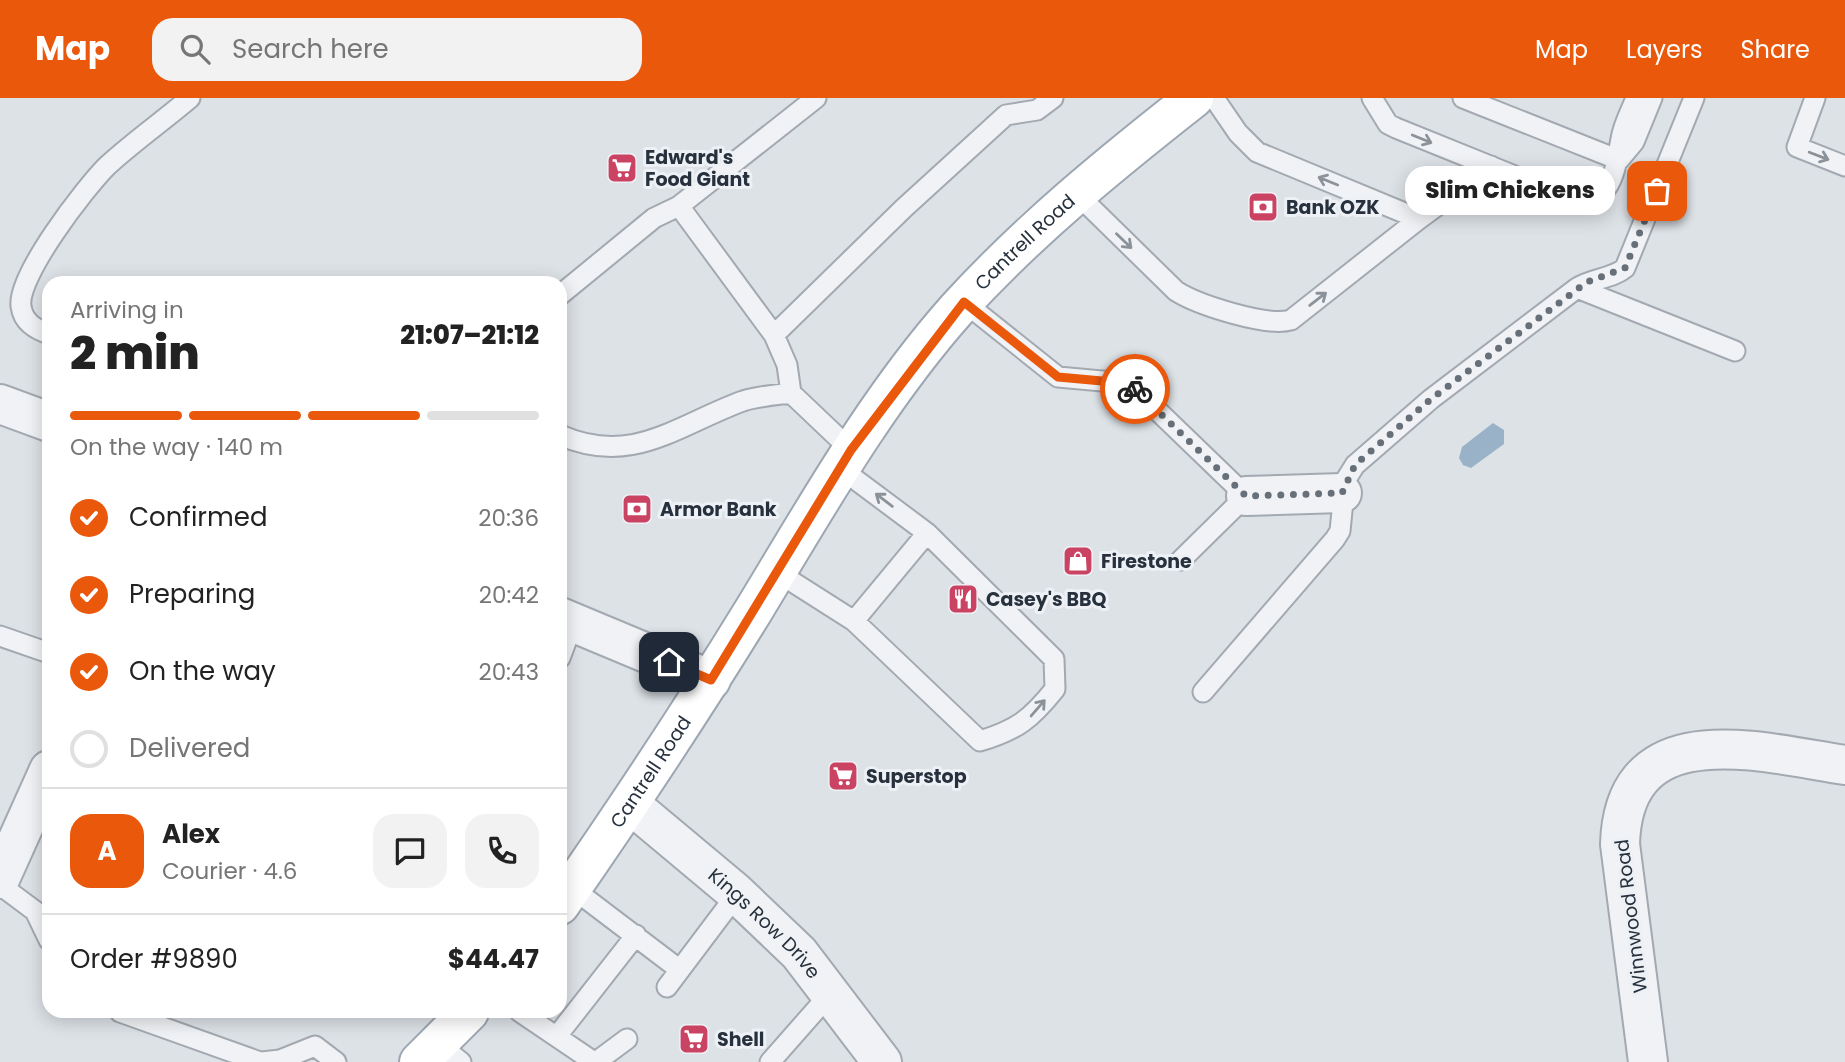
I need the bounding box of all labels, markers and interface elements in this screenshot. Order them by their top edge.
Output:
search box [152,18,642,81]
text: Map [35,25,110,72]
icon: search [176,30,214,68]
text: Search here [232,31,389,67]
text: Map [1535,33,1588,66]
text: Layers [1626,33,1702,66]
text: Share [1740,33,1810,66]
one-way arrow [1411,133,1433,146]
place label: Edward's Food Giant [645,144,750,193]
supermarket icon: Edward's Food Giant [605,151,639,185]
one-way arrow [1808,151,1830,164]
pin [1627,161,1687,221]
callout: Slim Chickens [1405,166,1615,216]
icon: bag [1638,172,1676,210]
one-way arrow [1318,174,1340,187]
text: Slim Chickens [1425,174,1595,206]
street label: Cantrell Road [968,188,1081,296]
bank icon: Bank OZK [1246,190,1280,224]
place label: Bank OZK [1286,194,1380,221]
one-way arrow [1115,233,1132,250]
one-way arrow [1309,291,1327,307]
text: Arriving in [70,294,184,326]
text: 21:07–21:12 [400,317,539,353]
text: 2 min [70,321,200,385]
courier [1100,354,1170,424]
icon: bike [1116,370,1154,408]
text: On the way · 140 m [70,431,283,463]
bank icon: Armor Bank [620,492,654,526]
one-way arrow [875,492,894,507]
place label: Armor Bank [660,496,777,523]
icon: check [70,499,108,537]
text: Confirmed [129,499,267,535]
text: 20:36 [478,502,539,534]
shop icon: Firestone [1061,544,1095,578]
place label: Firestone [1101,548,1192,575]
icon: check [70,576,108,614]
text: Preparing [129,576,255,612]
text: 20:42 [479,579,539,611]
restaurant icon: Casey's BBQ [946,582,980,616]
place label: Casey's BBQ [986,586,1107,613]
pin [639,632,699,692]
icon: home [650,643,688,681]
icon: check [70,653,108,691]
text: On the way [129,653,276,689]
text: 20:43 [478,656,539,688]
one-way arrow [1030,700,1046,718]
street label: Cantrell Road [603,710,697,833]
text: Delivered [129,730,250,766]
supermarket icon: Superstop [826,759,860,793]
place label: Superstop [866,763,967,790]
button: chat [373,814,447,888]
button: phone [465,814,539,888]
text: Alex [162,816,220,852]
text: A [97,833,117,869]
street label: Winnwood Road [1608,838,1654,994]
text: Courier · 4.6 [162,855,297,887]
street label: Kings Row Drive [703,862,827,984]
text: Order #9890 [70,941,238,977]
text: $44.47 [448,941,539,977]
supermarket icon: Shell [677,1022,711,1056]
place label: Shell [717,1026,764,1053]

